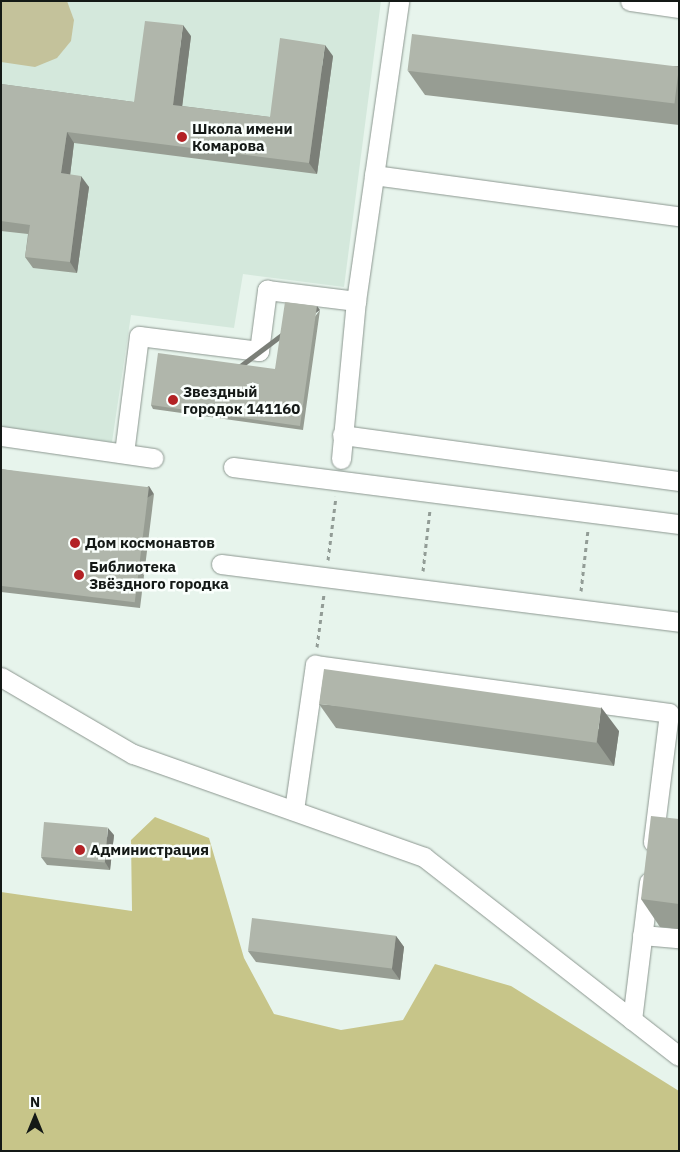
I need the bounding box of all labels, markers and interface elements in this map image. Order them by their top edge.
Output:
place label: Школа имени Комарова [192,119,293,154]
marker: Школа имени Комарова [176,131,188,143]
place label: Звездный городок 141160 [183,382,300,417]
marker: Звездный городок 141160 [167,394,179,406]
place label: Дом космонавтов [85,534,215,552]
marker: Дом космонавтов [69,537,81,549]
place label: Библиотека Звёздного городка [89,557,229,592]
marker: Библиотека Звёздного городка [73,569,85,581]
place label: Администрация [90,841,209,859]
marker: Администрация [74,844,86,856]
north arrow [10,1092,60,1142]
text: N [30,1093,40,1111]

